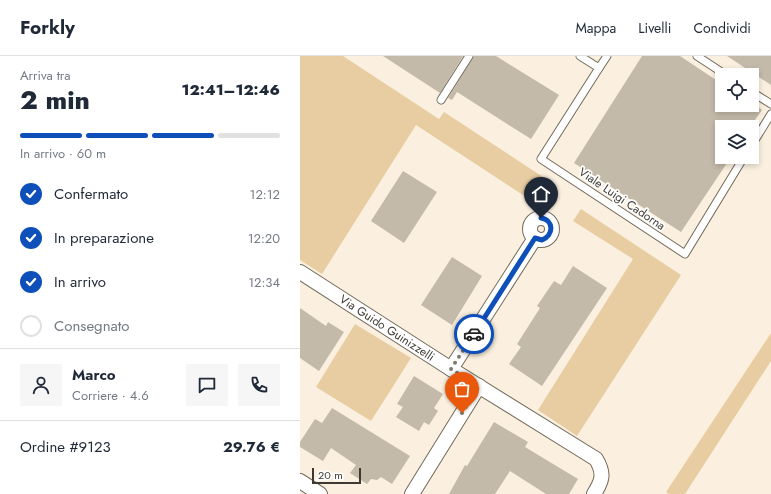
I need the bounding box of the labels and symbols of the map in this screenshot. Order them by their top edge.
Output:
street label: Viale Luigi Cadorna [575,163,669,235]
pin [524,177,558,218]
street label: Via Guido Guinizzelli [336,290,438,366]
courier [454,314,494,354]
pin [445,372,479,413]
scale bar [312,466,361,485]

